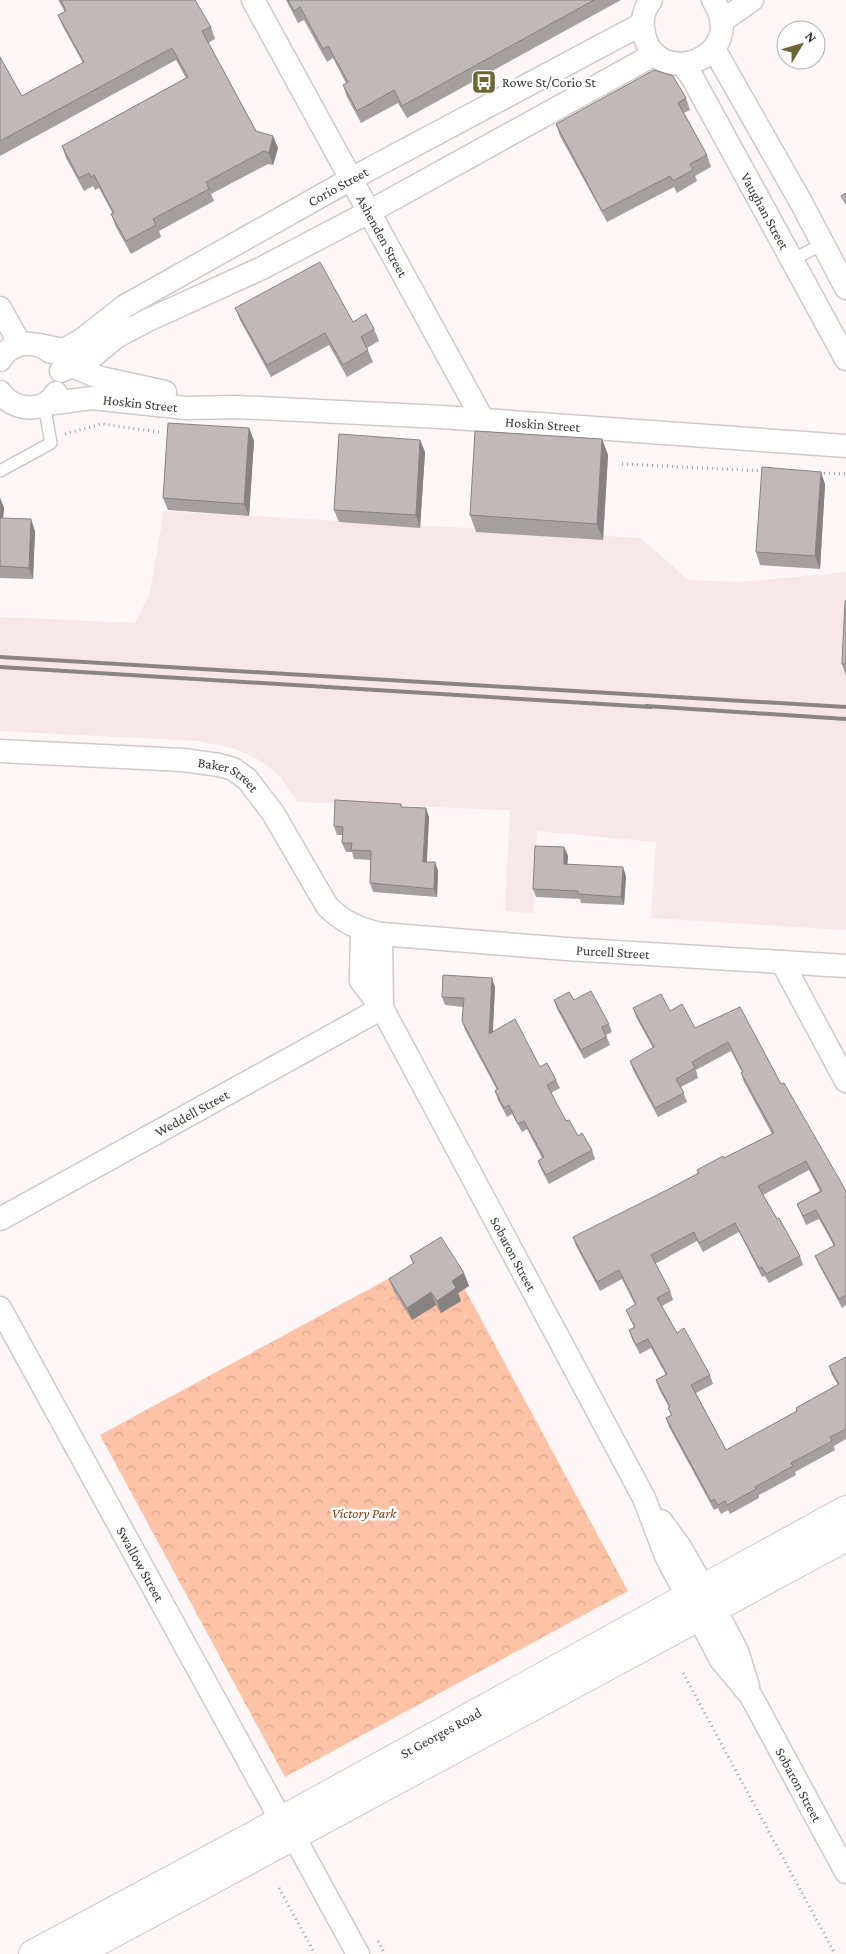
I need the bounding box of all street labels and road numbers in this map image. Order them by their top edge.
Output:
street label: Corio Street [305,163,371,210]
street label: Vaughan Street [738,170,793,252]
street label: Ashenden Street [353,192,411,280]
street label: Hoskin Street [102,391,179,415]
street label: Hoskin Street [505,414,581,435]
street label: Baker Street [197,754,262,796]
street label: Purcell Street [575,942,651,962]
street label: Weddell Street [152,1086,232,1140]
street label: Sobaron Street [487,1214,540,1294]
street label: Swallow Street [113,1524,168,1605]
street label: St Georges Road [398,1704,485,1761]
street label: Sobaron Street [772,1745,825,1825]

